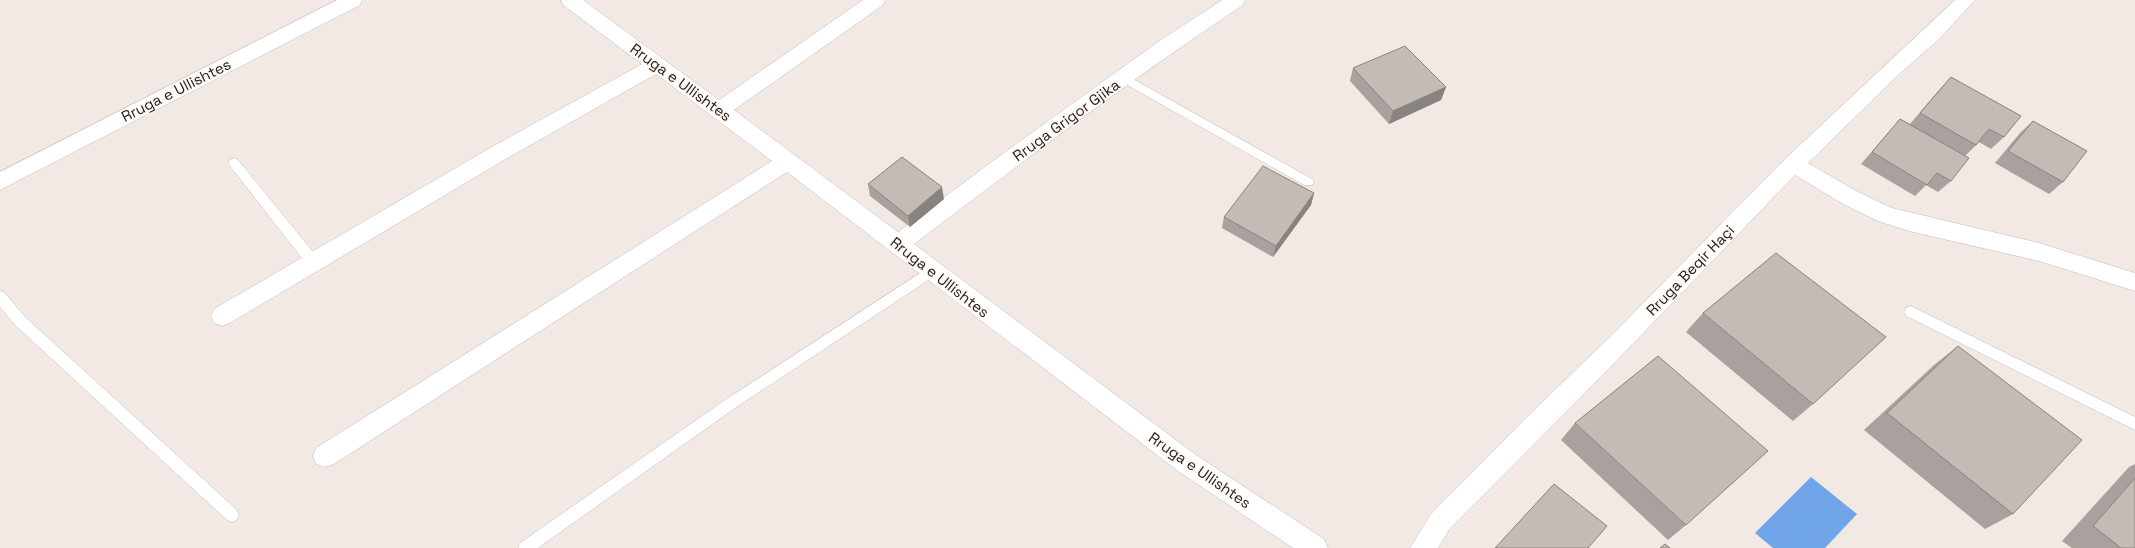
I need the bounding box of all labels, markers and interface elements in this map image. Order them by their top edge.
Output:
street label: Rruga e Ullishtes [627,39,735,125]
street label: Rruga e Ullishtes [118,54,234,126]
street label: Rruga Grigor Gjika [1009,75,1124,165]
street label: Rruga Beqir Haçi [1642,221,1738,319]
street label: Rruga e Ullishtes [887,232,993,322]
street label: Rruga e Ullishtes [1145,428,1255,512]

